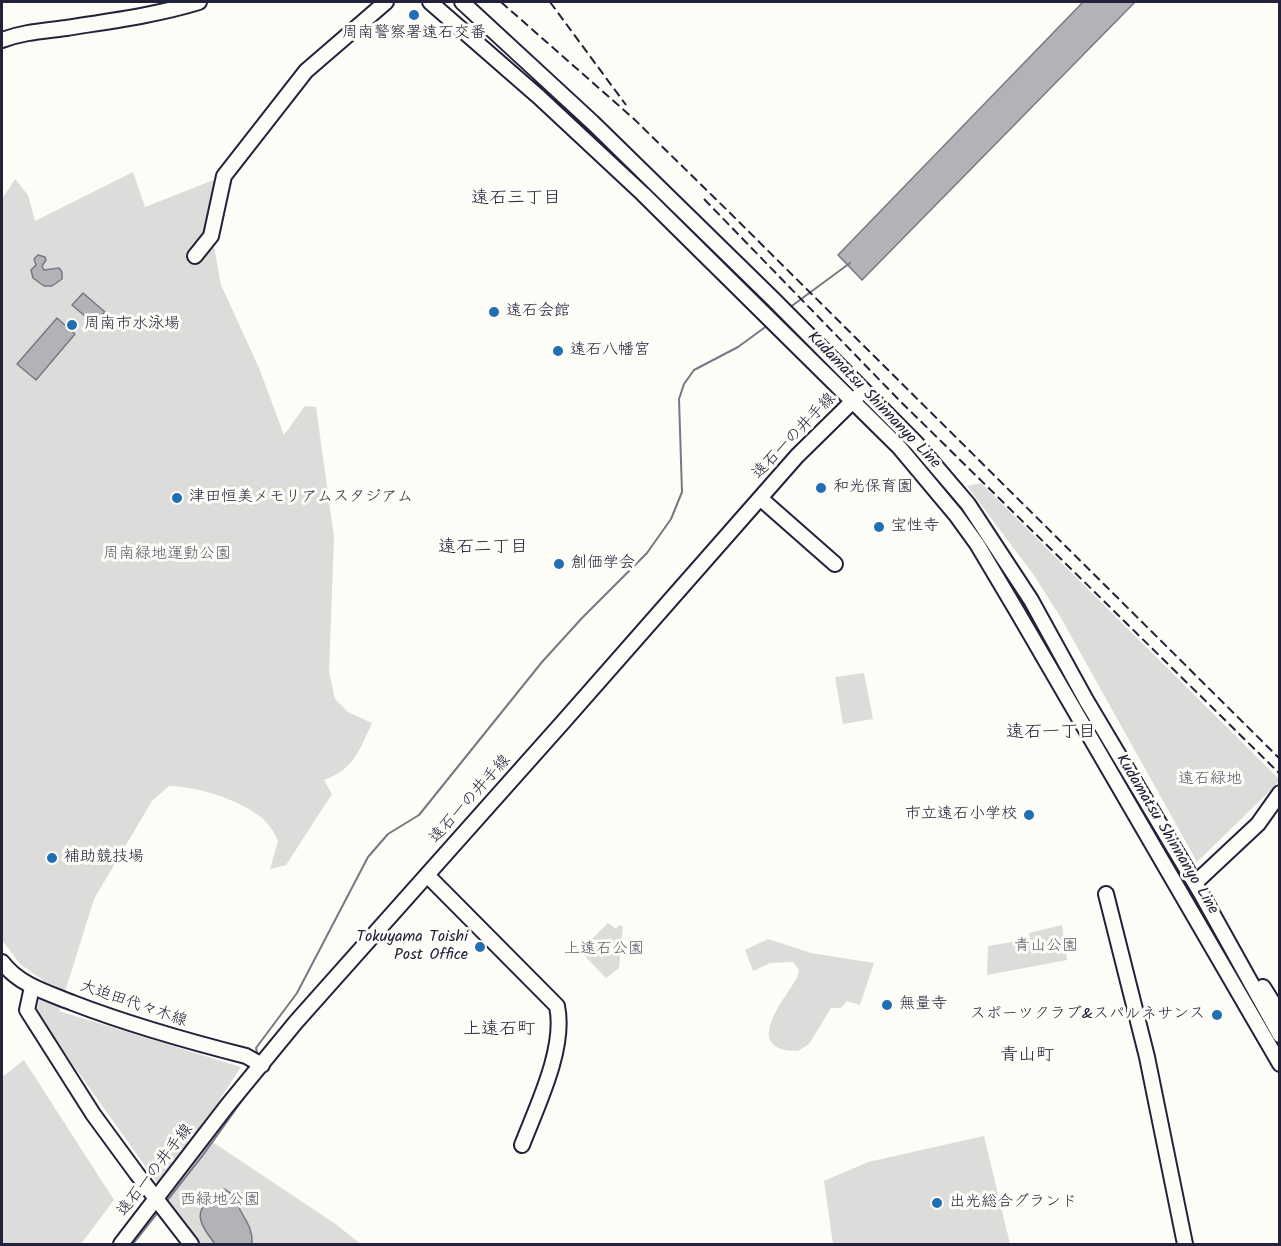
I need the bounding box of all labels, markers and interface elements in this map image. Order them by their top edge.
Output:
marker: 周南警察署遠石交番 [407,8,421,22]
place label: 周南警察署遠石交番 [342,24,486,44]
district label: 遠石三丁目 [471,189,561,211]
place label: 遠石会館 [506,302,570,322]
marker: 遠石会館 [487,305,501,319]
place label: 周南市水泳場 [84,315,180,335]
marker: 周南市水泳場 [65,318,79,332]
street label: Kudamatsu Shinnanyo Line [802,328,944,474]
place label: 遠石八幡宮 [570,341,650,361]
marker: 遠石八幡宮 [551,344,565,358]
street label: 遠石一の井手線 [749,390,841,484]
place label: 和光保育園 [833,478,913,498]
marker: 和光保育園 [814,481,828,495]
place label: 津田恒美メモリアムスタジアム [189,488,413,508]
marker: 津田恒美メモリアムスタジアム [170,491,184,505]
place label: 宝性寺 [891,517,939,537]
marker: 宝性寺 [872,520,886,534]
district label: 遠石二丁目 [438,538,528,560]
park label: 周南緑地運動公園 [103,545,231,565]
place label: 創価学会 [571,554,635,574]
marker: 創価学会 [552,557,566,571]
district label: 遠石一丁目 [1006,723,1096,745]
street label: Kudamatsu Shinnanyo Line [1111,751,1221,919]
street label: 遠石一の井手線 [426,752,516,848]
park label: 遠石緑地 [1178,770,1242,790]
place label: 市立遠石小学校 [905,805,1017,825]
marker: 市立遠石小学校 [1022,808,1036,822]
place label: 補助競技場 [64,848,144,868]
marker: 補助競技場 [45,851,59,865]
place label: Tokuyama Toishi Post Office [357,928,468,966]
park label: 青山公園 [1014,937,1078,957]
marker: Tokuyama Toishi Post Office [473,940,487,954]
park label: 上遠石公園 [564,940,644,960]
street label: 大迫田代々木線 [77,978,189,1032]
place label: 無量寺 [899,995,947,1015]
marker: 無量寺 [880,998,894,1012]
place label: スポーツクラブ&スパルネサンス [970,1005,1205,1025]
marker: スポーツクラブ&スパルネサンス [1210,1008,1224,1022]
district label: 上遠石町 [463,1020,535,1042]
district label: 青山町 [1000,1046,1054,1068]
street label: 遠石一の井手線 [114,1121,198,1221]
park label: 西緑地公園 [180,1191,260,1211]
place label: 出光総合グランド [949,1193,1077,1213]
marker: 出光総合グランド [930,1196,944,1210]

